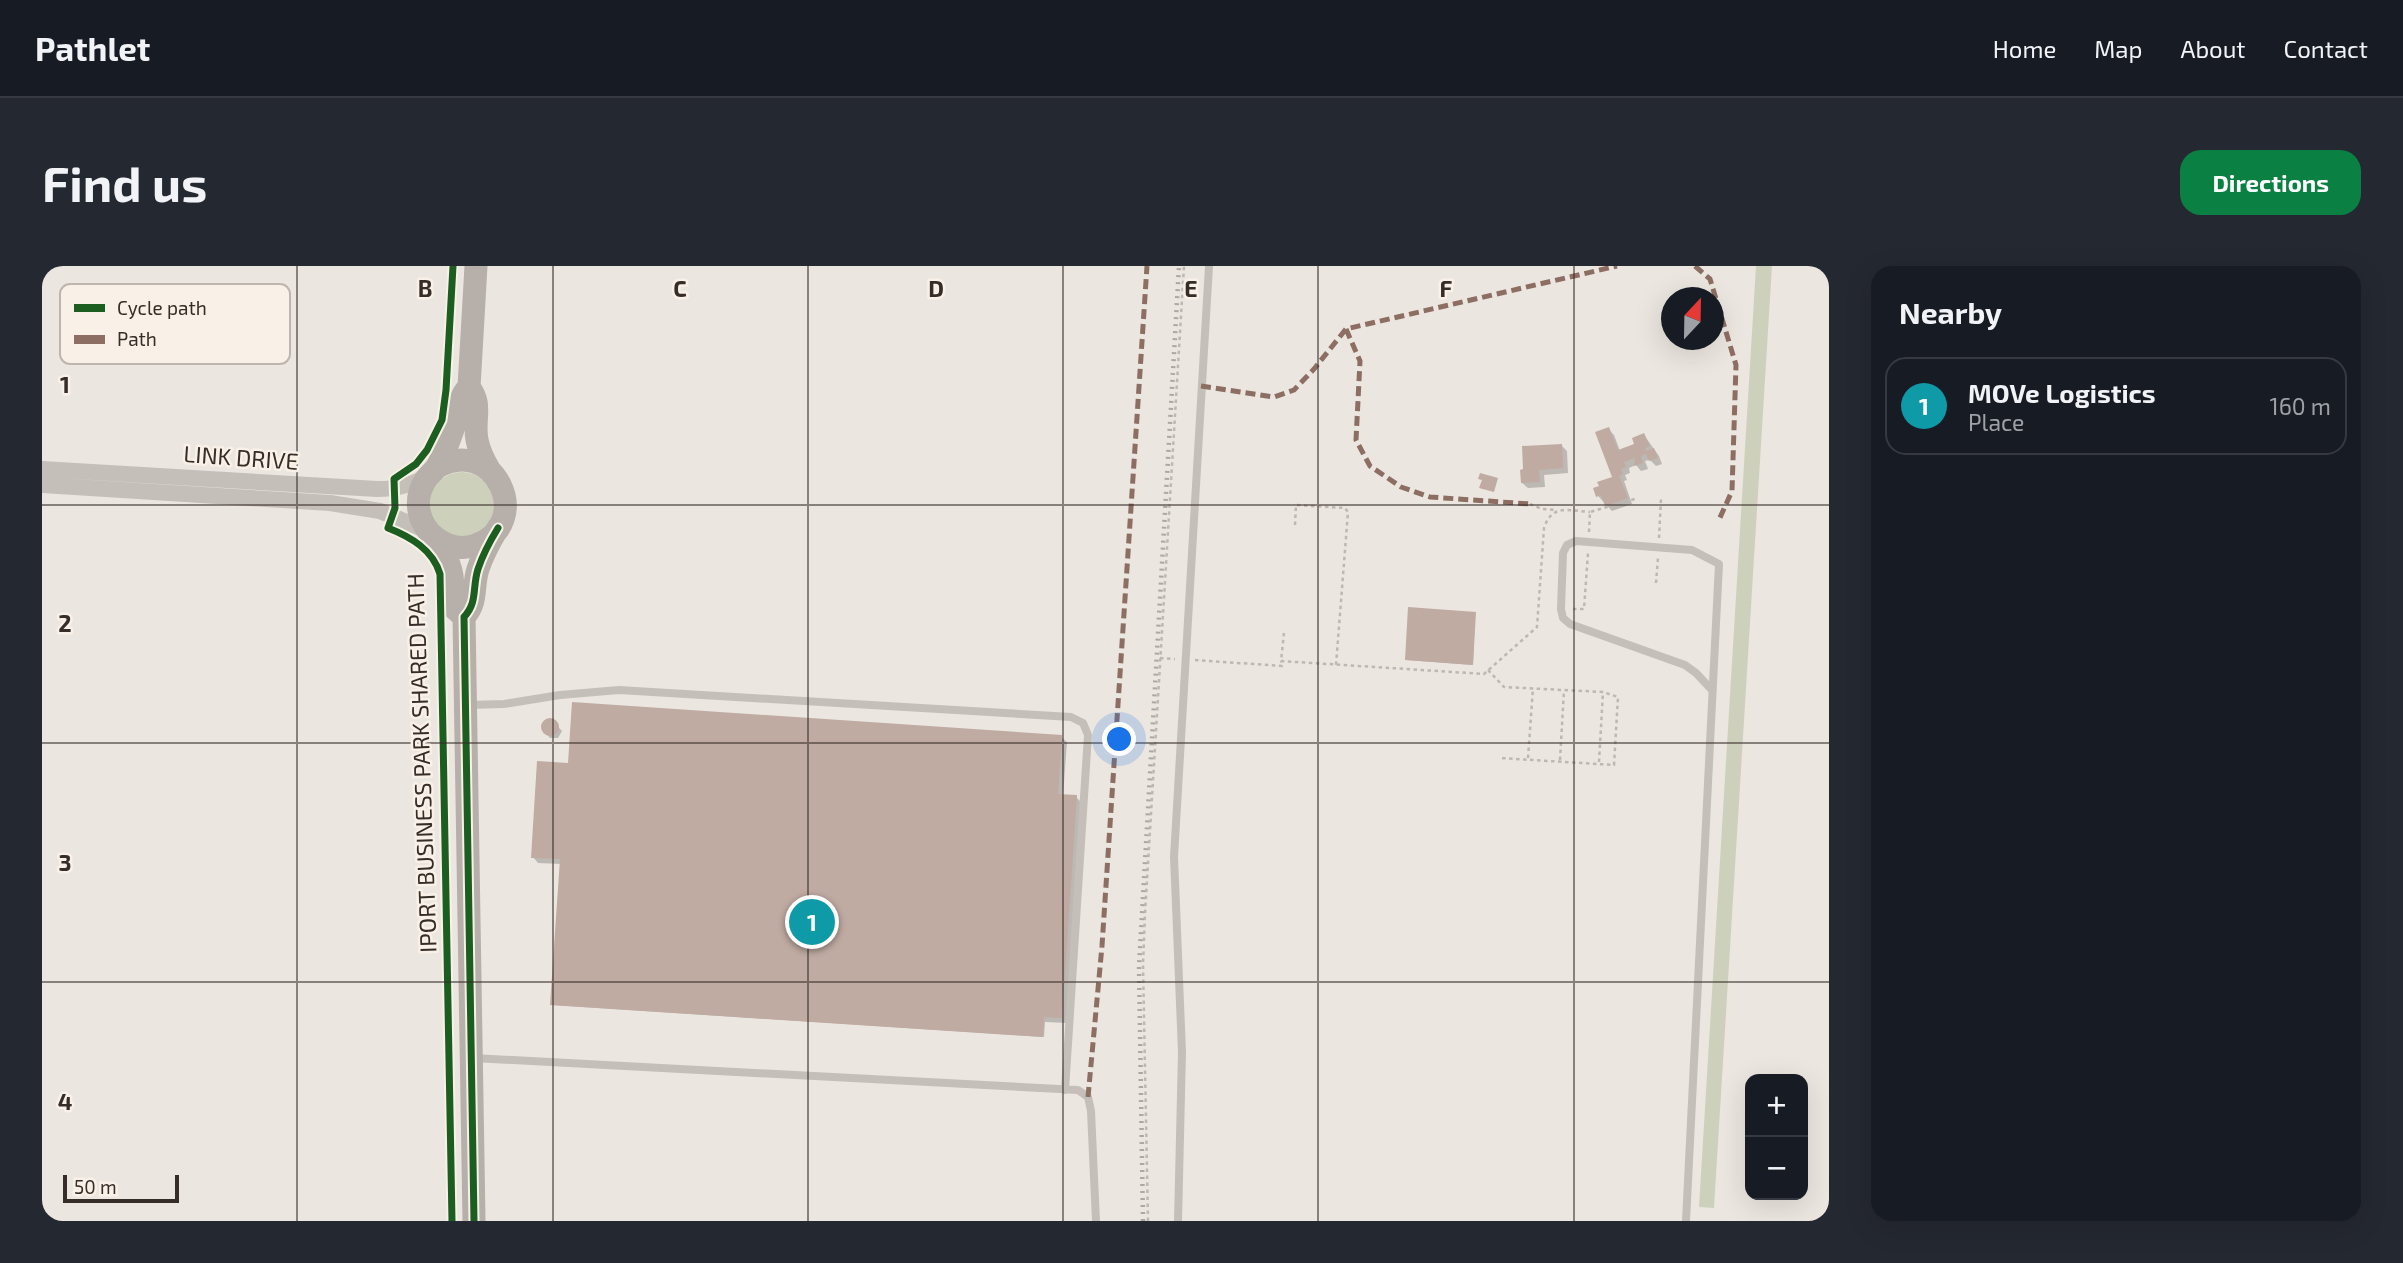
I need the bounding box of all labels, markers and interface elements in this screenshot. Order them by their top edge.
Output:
text: Pathlet [35,28,150,68]
text: Home [1993,34,2056,63]
text: Map [2094,34,2142,63]
text: About [2180,34,2246,63]
text: Contact [2284,34,2368,63]
button: Directions [2180,150,2361,215]
text: Find us [42,153,207,212]
text: B [418,274,432,302]
text: C [673,274,687,302]
text: D [928,274,944,302]
text: E [1184,274,1198,302]
text: F [1440,274,1453,302]
legend [60,284,290,364]
north arrow [1661,287,1724,350]
text: Nearby [1899,294,2002,330]
text: Cycle path [117,296,207,319]
text: Path [117,327,157,350]
text: 1 [60,370,70,398]
text: MOVe Logistics [1968,377,2156,408]
text: 1 [1919,392,1929,420]
text: 160 m [2270,392,2331,420]
text: Place [1968,408,2024,436]
street label: LINK DRIVE [183,439,299,475]
street label: IPORT BUSINESS PARK SHARED PATH [400,573,442,953]
text: 2 [58,609,72,637]
your location [1102,722,1136,756]
text: 3 [58,848,72,876]
pin: 1 [789,896,835,948]
map controls [1745,1074,1808,1200]
button: + [1745,1074,1808,1137]
text: 4 [58,1087,72,1115]
button: − [1745,1137,1808,1200]
scale bar [63,1172,178,1204]
text: 50 m [74,1175,117,1198]

